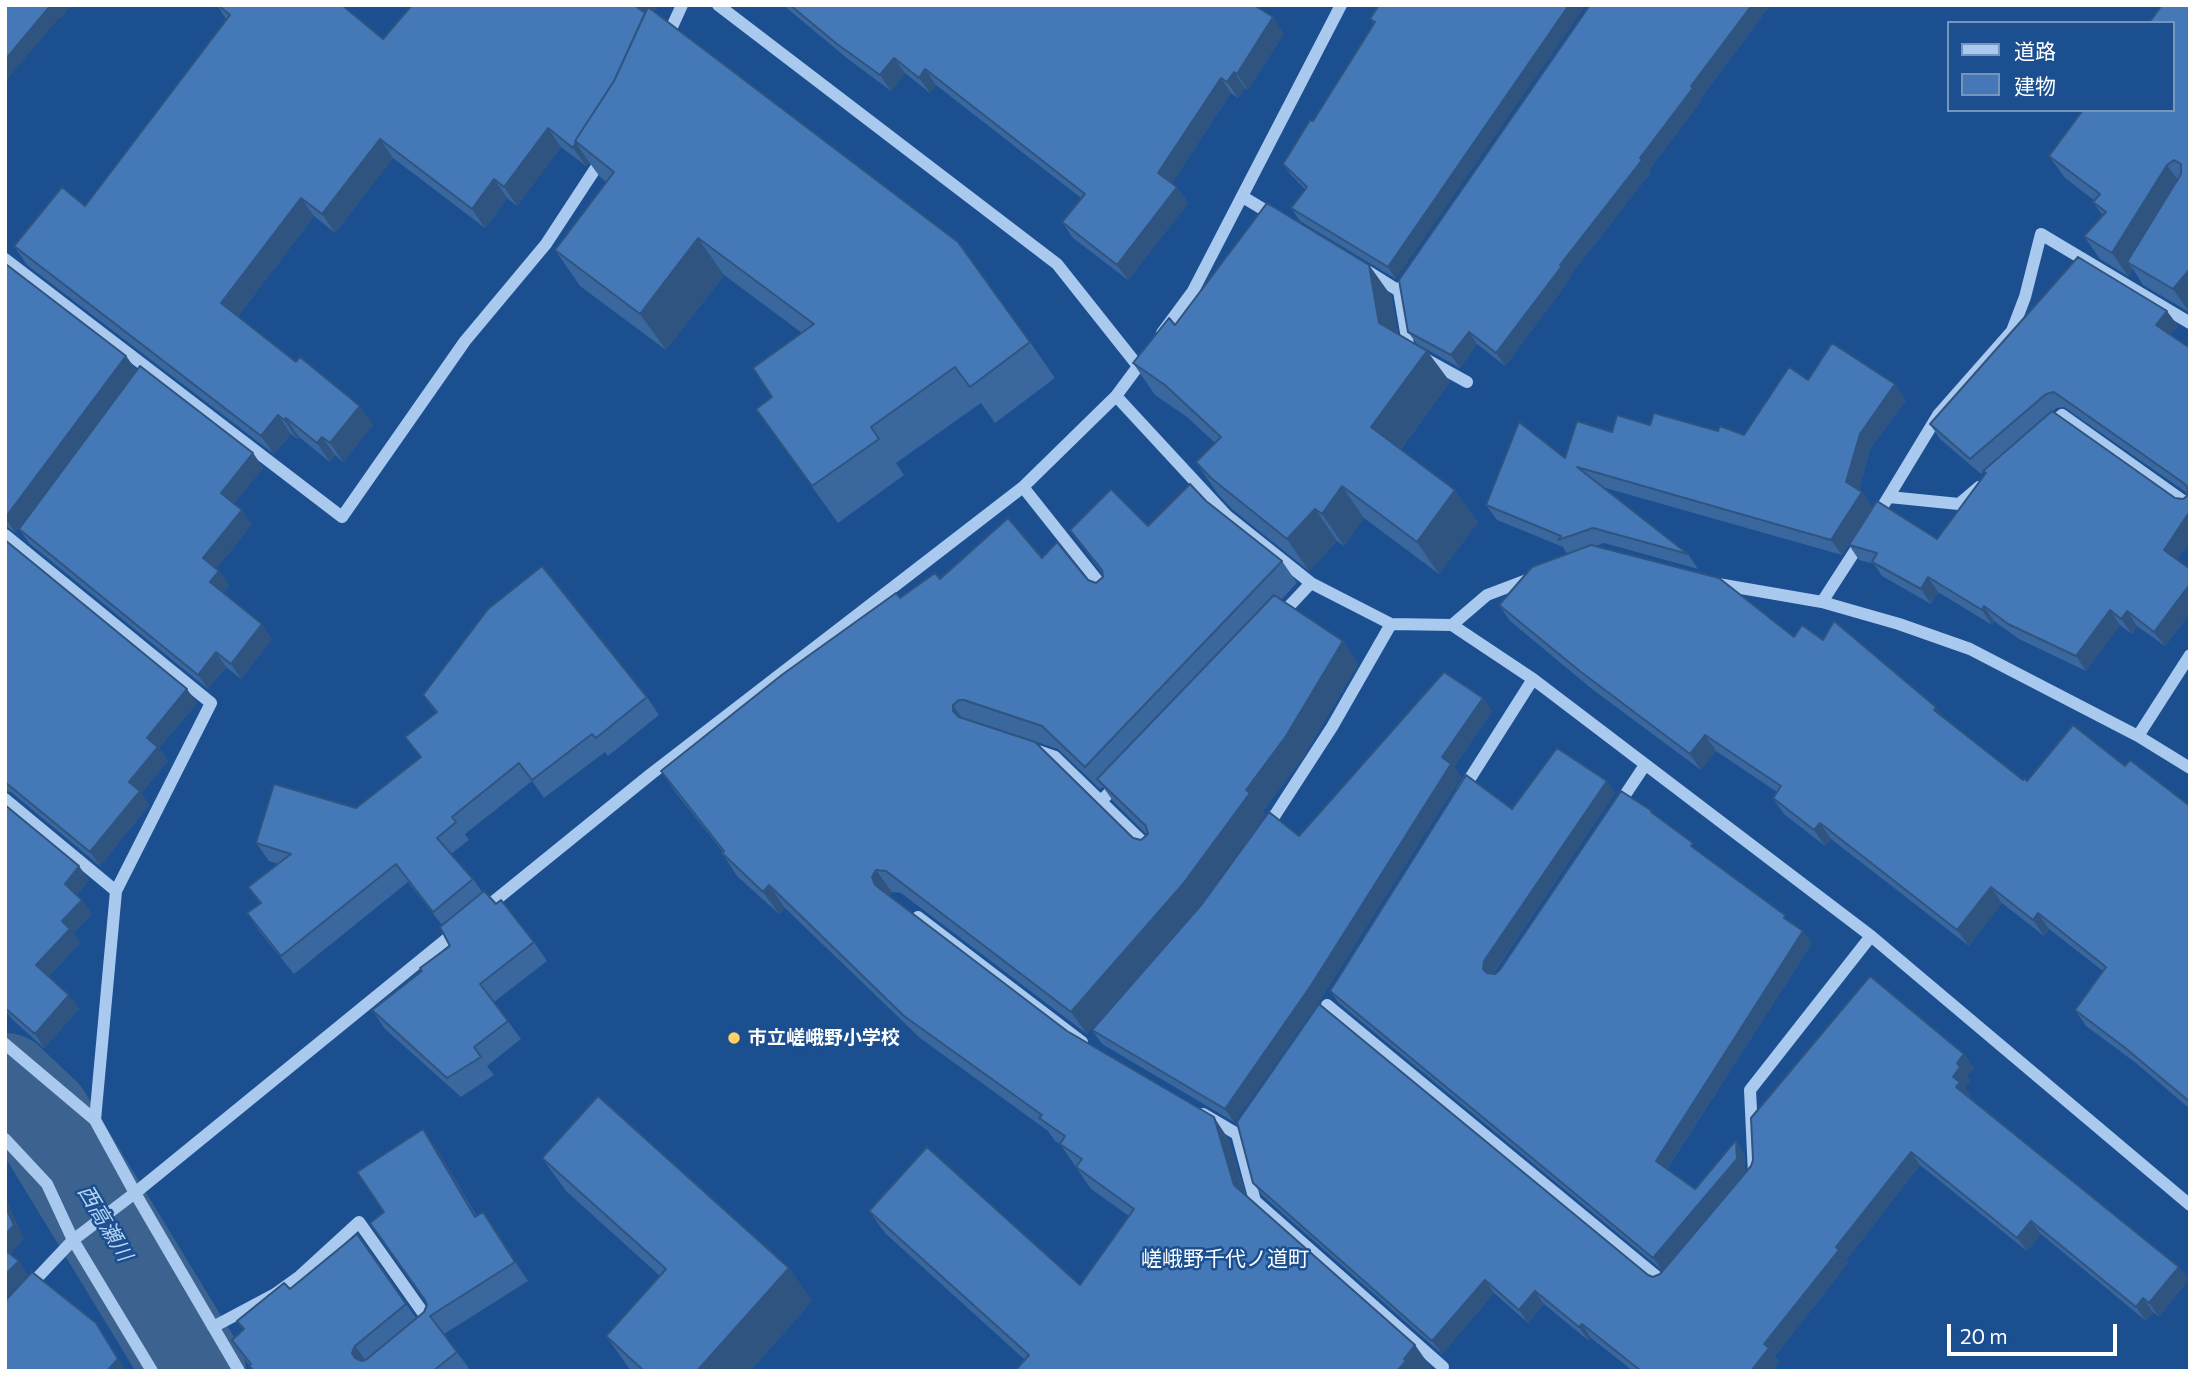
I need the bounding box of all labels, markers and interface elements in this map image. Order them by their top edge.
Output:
legend [1946,21,2174,112]
text: 道路 [2014,38,2056,63]
text: 建物 [2014,73,2056,98]
place label: 市立嵯峨野小学校 [748,1027,900,1049]
marker: 市立嵯峨野小学校 [726,1030,742,1046]
water label: 西高瀬川 [73,1181,137,1265]
district label: 嵯峨野千代ノ道町 [1141,1246,1309,1272]
scale bar [1950,1310,2120,1354]
text: 20 m [1960,1323,2008,1348]

